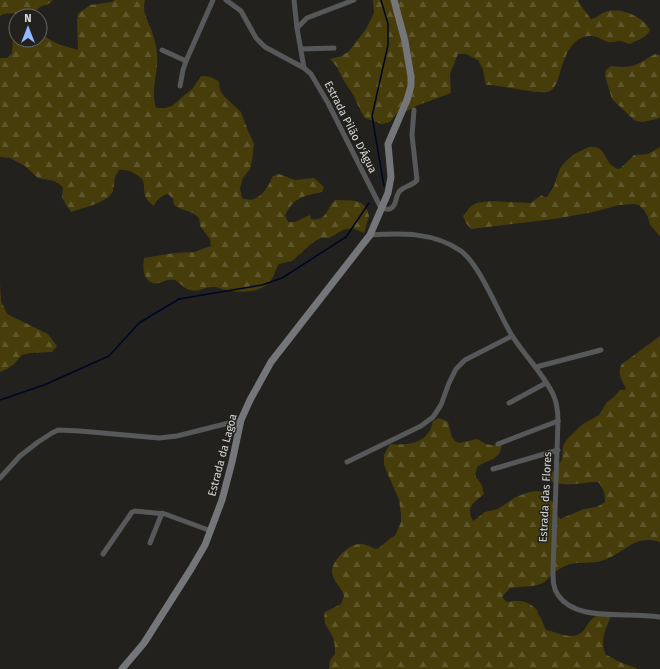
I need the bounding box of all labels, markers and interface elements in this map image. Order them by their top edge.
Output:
north arrow [8,8,48,48]
text: N [24,12,32,25]
street label: Estrada Pilão D'Água [322,79,380,175]
street label: Estrada da Lagoa [205,412,240,498]
street label: Estrada das Flores [537,451,554,543]

